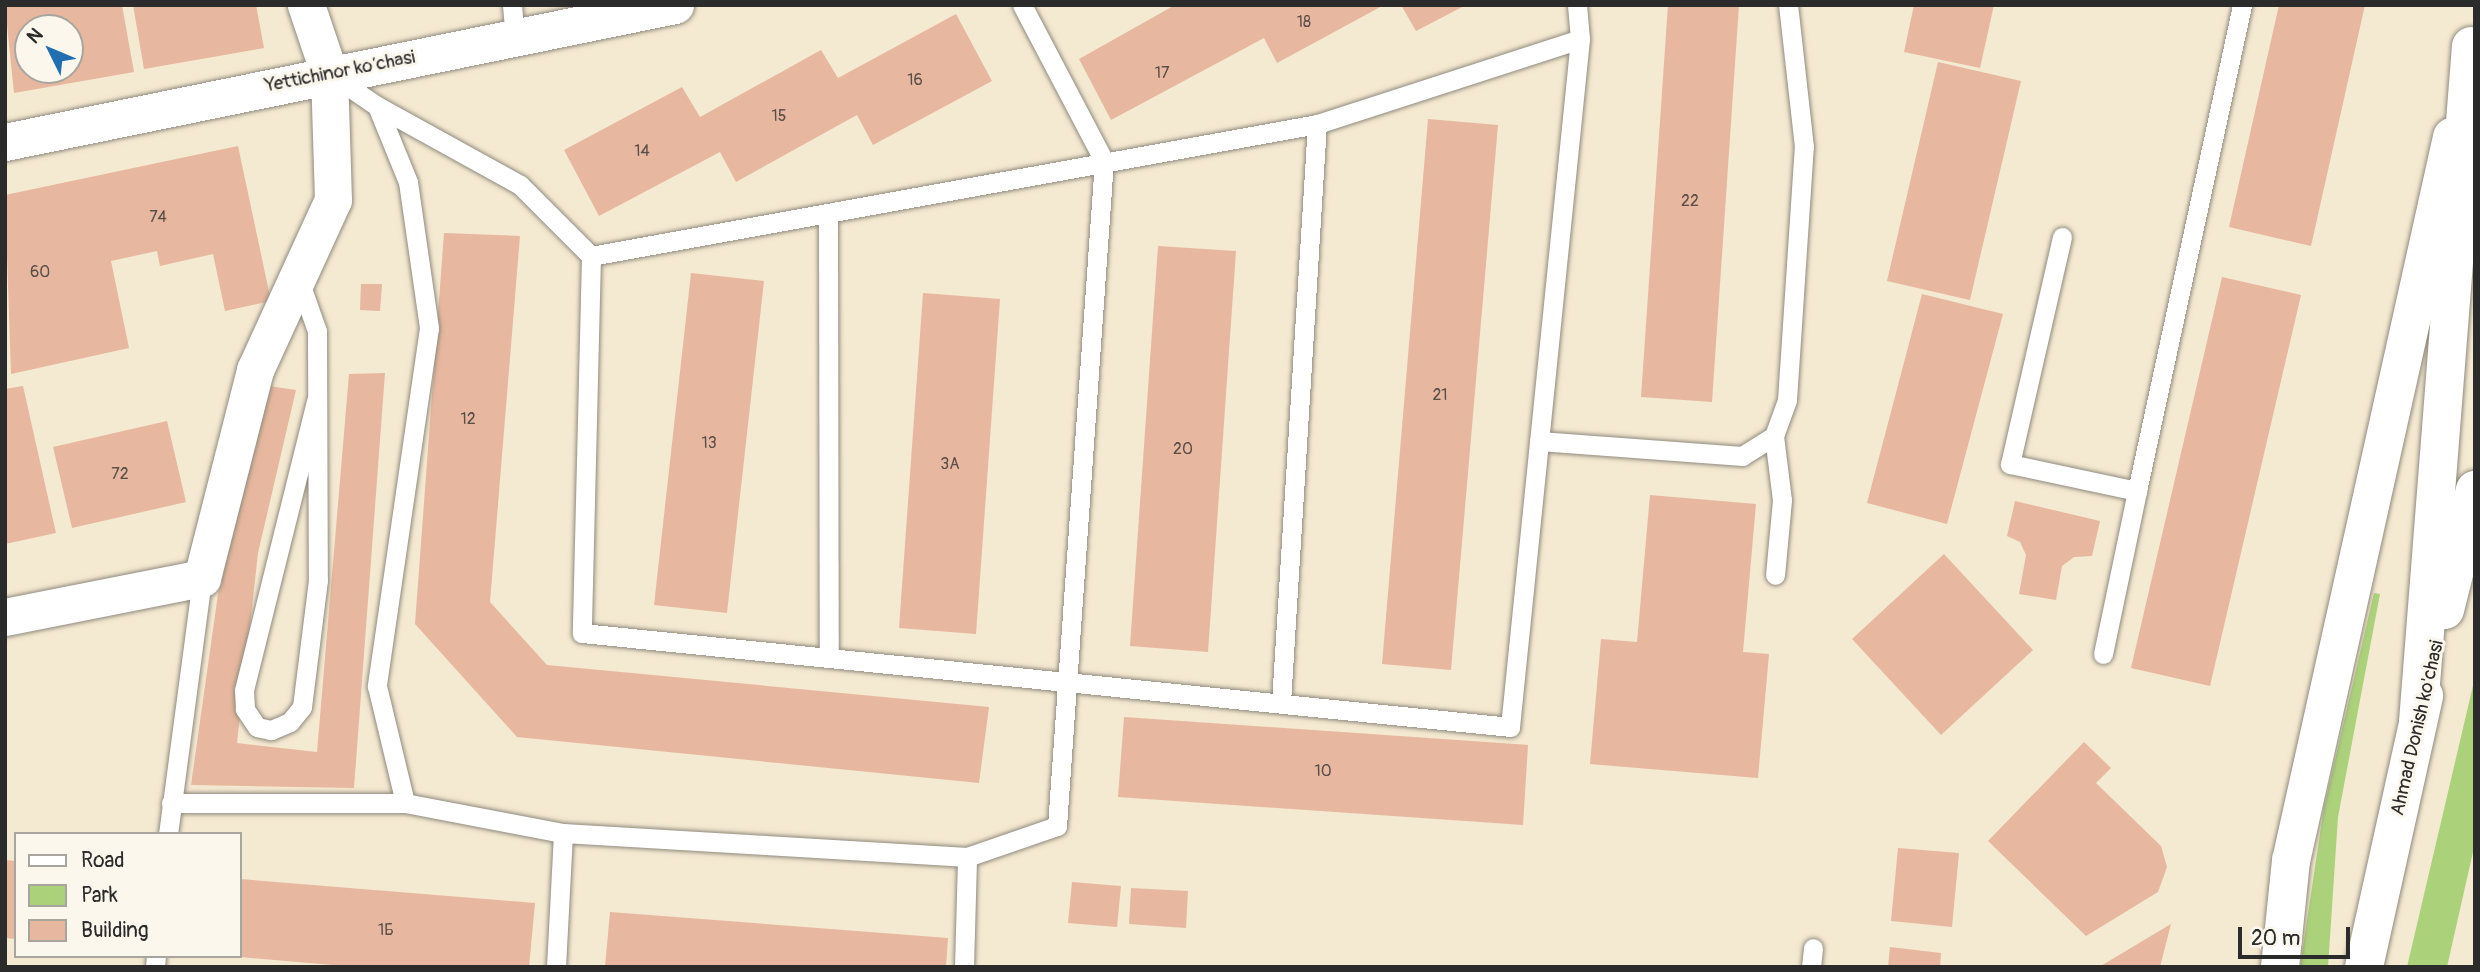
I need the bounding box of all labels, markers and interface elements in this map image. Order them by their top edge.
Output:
house number: 18 [1297,12,1311,32]
north arrow [14,14,84,84]
text: N [22,23,48,49]
street label: Yettichinor ko‘chasi [263,46,417,98]
house number: 17 [1155,63,1169,83]
house number: 16 [907,70,923,90]
house number: 15 [772,106,786,126]
house number: 14 [634,141,650,161]
house number: 22 [1681,191,1699,211]
house number: 74 [149,207,167,227]
house number: 60 [30,262,50,282]
house number: 21 [1432,385,1448,405]
house number: 12 [460,409,476,429]
house number: 13 [701,433,717,453]
house number: 20 [1173,439,1193,459]
house number: 3А [940,454,960,474]
house number: 72 [111,464,129,484]
street label: Ahmad Donish ko'chasi [2387,638,2449,818]
house number: 10 [1314,761,1332,781]
legend [14,832,242,958]
text: Road [81,847,125,874]
text: Park [81,882,118,909]
scale bar [2242,912,2354,956]
text: Building [81,917,148,944]
house number: 1Б [378,920,394,940]
text: 20 m [2251,925,2300,952]

